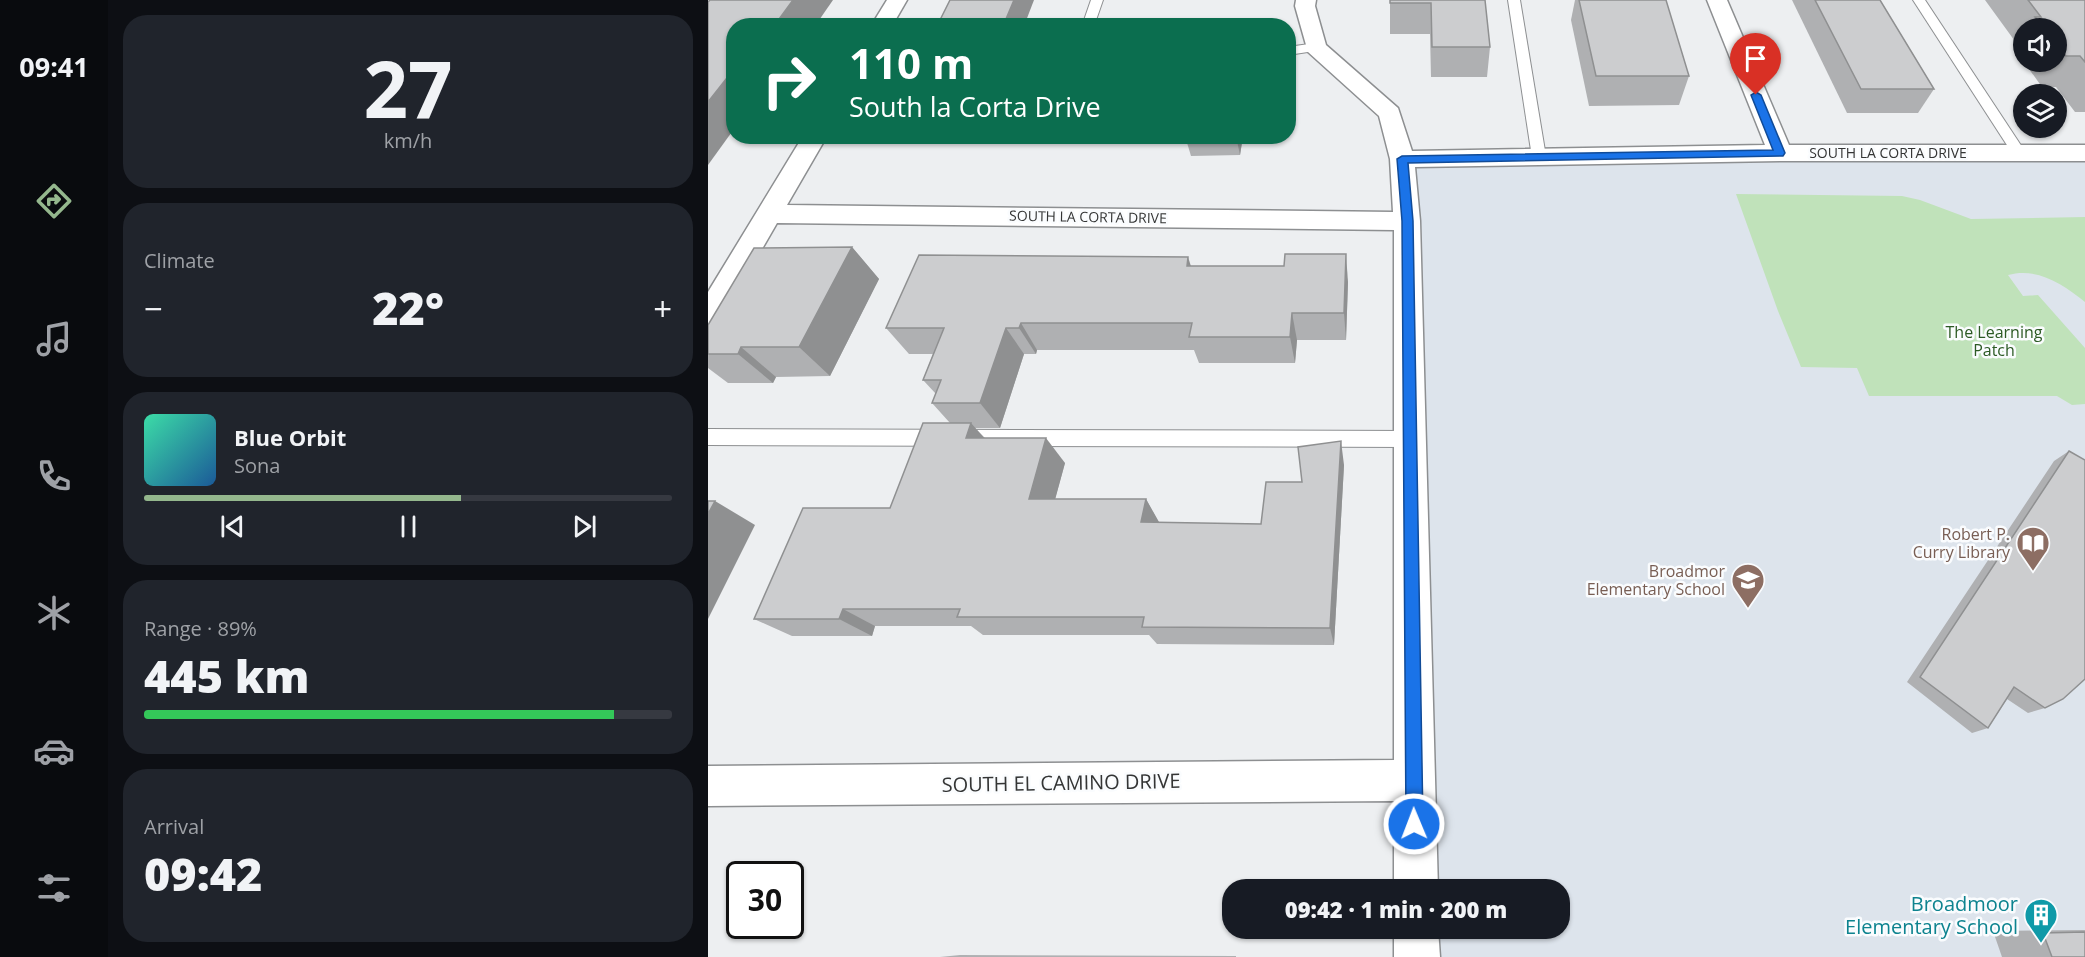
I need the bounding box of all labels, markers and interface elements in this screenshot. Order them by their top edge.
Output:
map controls [2013,18,2067,138]
button: sound [2013,18,2067,72]
pin [1730,33,1781,95]
text: 110 m [849,34,973,91]
text: 27 [363,35,453,141]
icon: right [750,42,828,120]
icon: arrive [1739,42,1772,75]
text: 09:41 [19,48,89,85]
button: layers [2013,84,2067,138]
text: South la Corta Drive [849,88,1101,125]
text: km/h [384,127,432,154]
street label: SOUTH LA CORTA DRIVE [1809,143,1967,162]
icon: directions [33,180,75,222]
street label: SOUTH LA CORTA DRIVE [1009,206,1167,227]
text: Climate [144,247,215,274]
text: 22° [372,277,444,338]
text: − [144,286,163,331]
text: + [653,286,672,331]
icon: music [33,318,75,360]
park label: The Learning Patch [1946,321,2043,361]
text: Blue Orbit [234,422,346,452]
text: Sona [234,452,280,479]
icon: phone [33,455,75,497]
icon: previous [216,510,249,543]
icon: pause [392,510,425,543]
icon: next [568,510,601,543]
place label: Robert P. Curry Library [1913,523,2011,563]
library icon: Robert P. Curry Library [2015,525,2051,572]
place label: Broadmor Elementary School [1587,560,1725,600]
school or university icon: Broadmor Elementary School [1730,562,1766,609]
icon: climate [33,592,75,634]
text: Range · 89% [144,615,257,642]
text: 445 km [144,645,309,706]
icon: car [33,730,75,772]
street label: SOUTH EL CAMINO DRIVE [941,767,1181,798]
position arrow [1382,792,1446,856]
text: Arrival [144,813,204,840]
text: 09:42 [144,843,262,904]
speed limit sign: 30 [726,861,804,939]
icon: filters [33,867,75,909]
place label: Broadmoor Elementary School [1845,890,2018,940]
text: 09:42 · 1 min · 200 m [1285,894,1507,924]
building icon: Broadmoor Elementary School [2023,897,2059,944]

